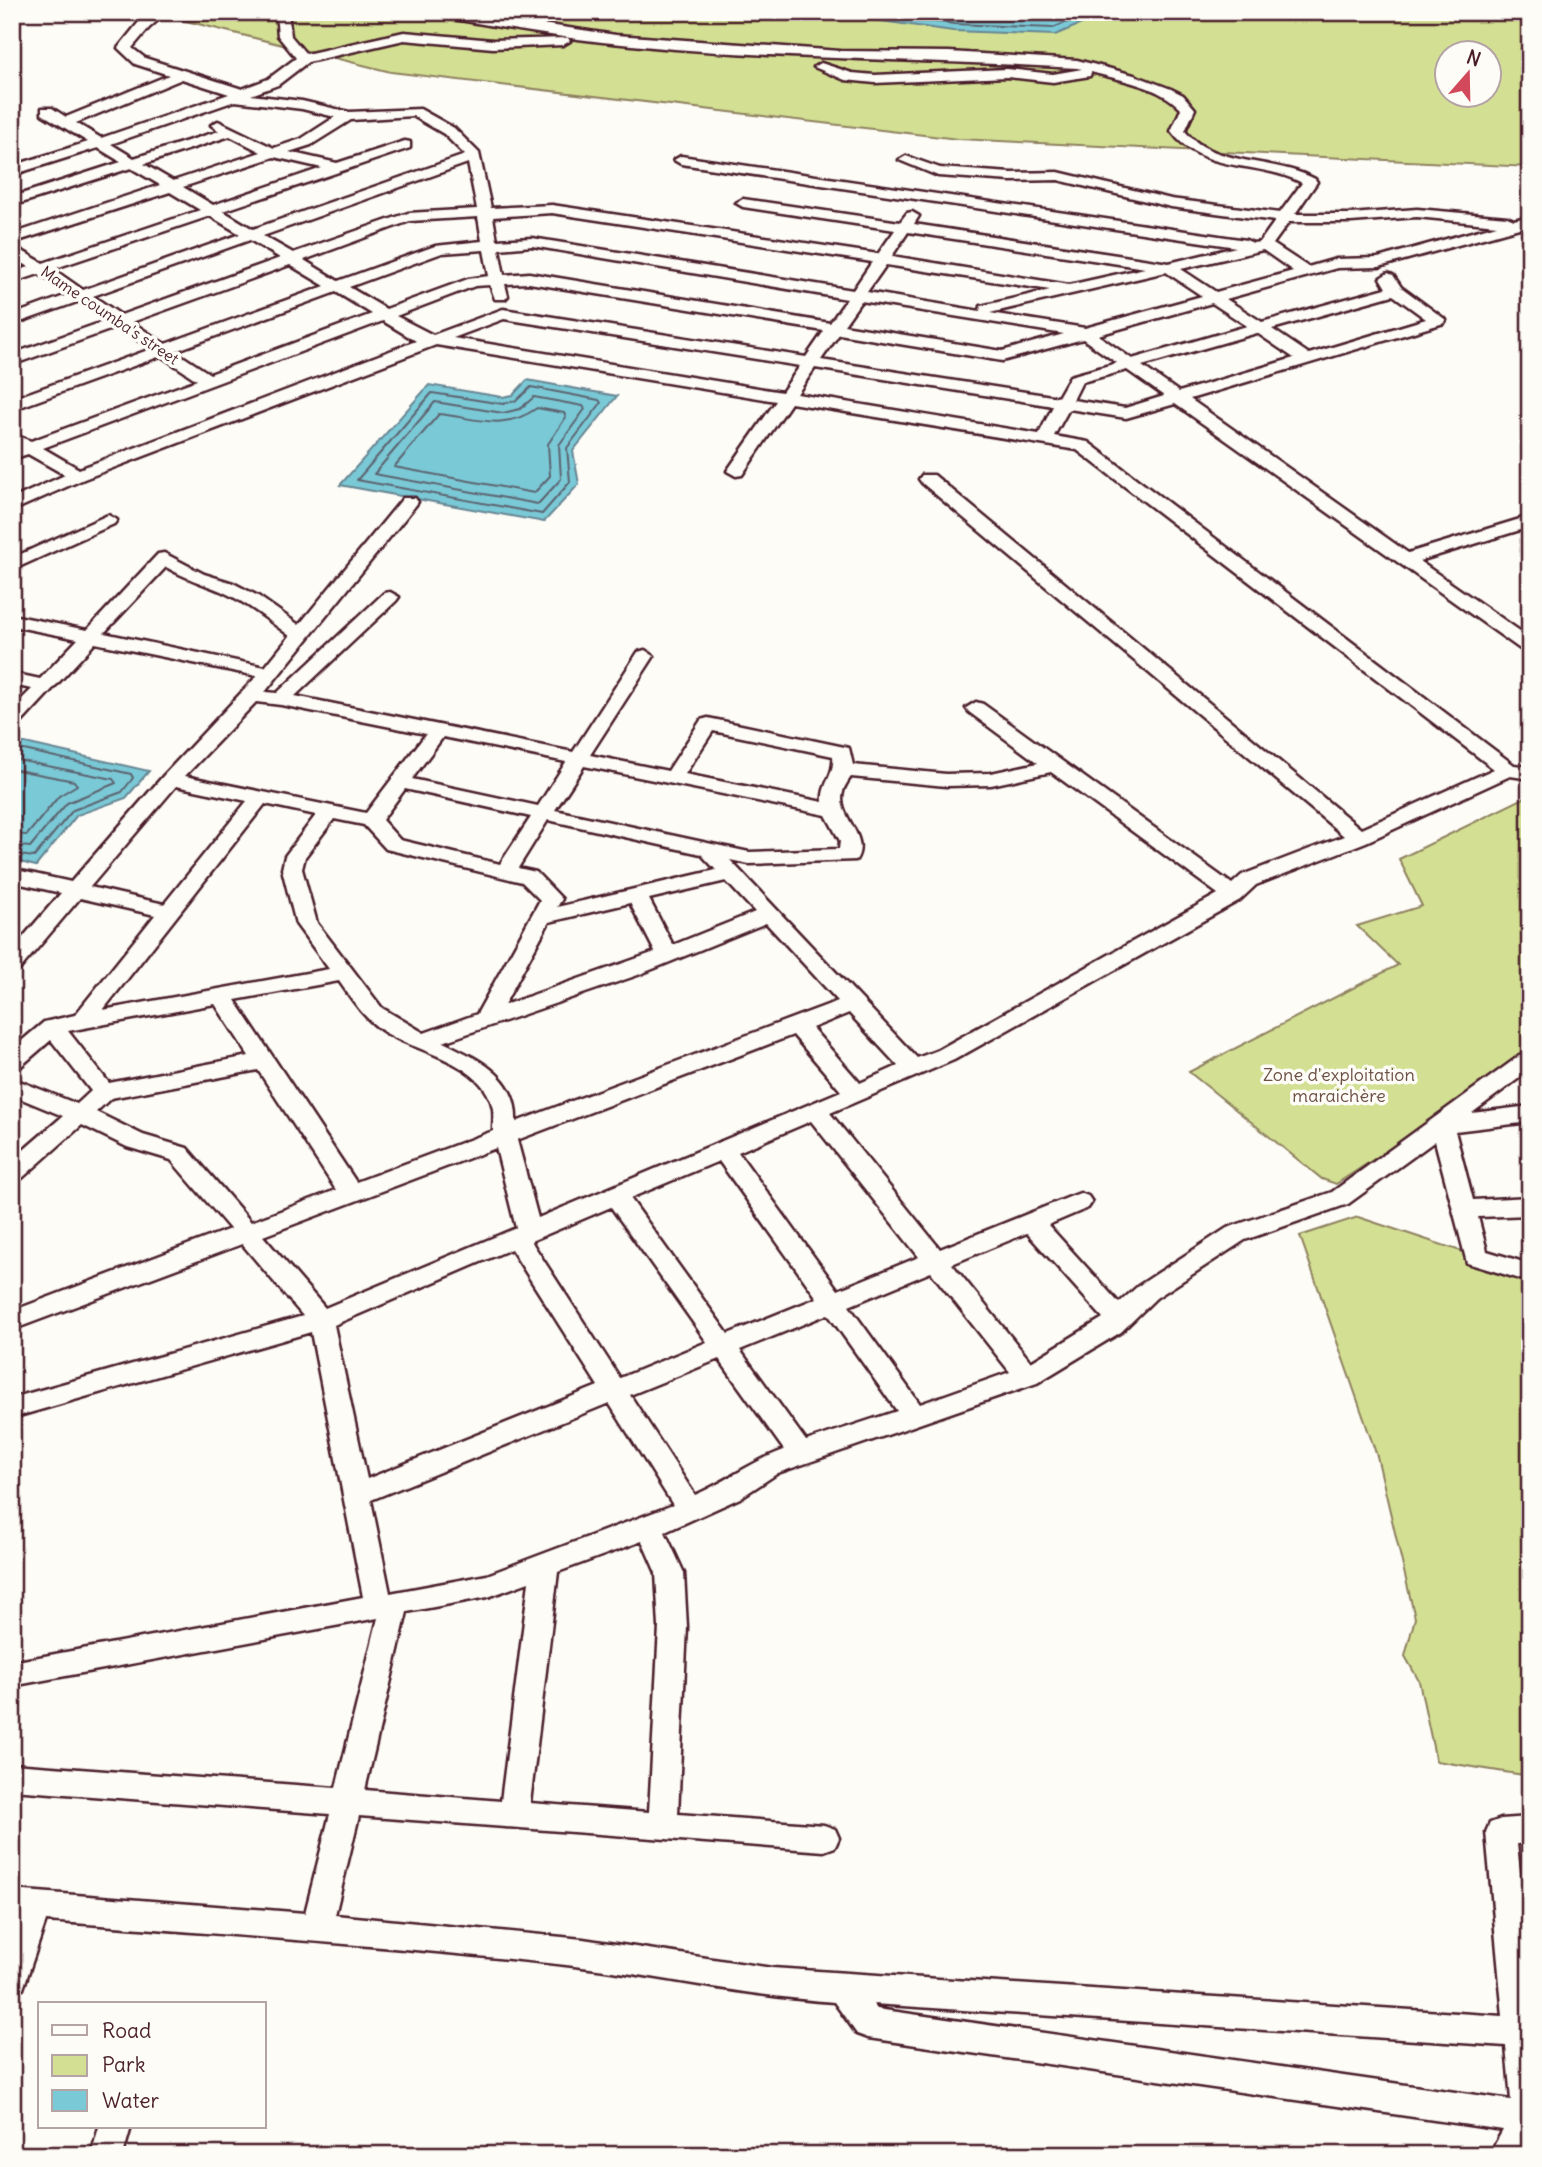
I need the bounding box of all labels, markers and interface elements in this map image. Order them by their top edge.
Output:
north arrow [1434,38,1504,108]
text: N [1464,45,1484,72]
street label: Mame coumba's street [37,261,183,369]
park label: Zone d'exploitation maraichère [1263,1063,1415,1107]
legend [38,2002,266,2128]
text: Road [102,2017,151,2044]
text: Park [102,2051,145,2078]
text: Water [102,2087,160,2114]

